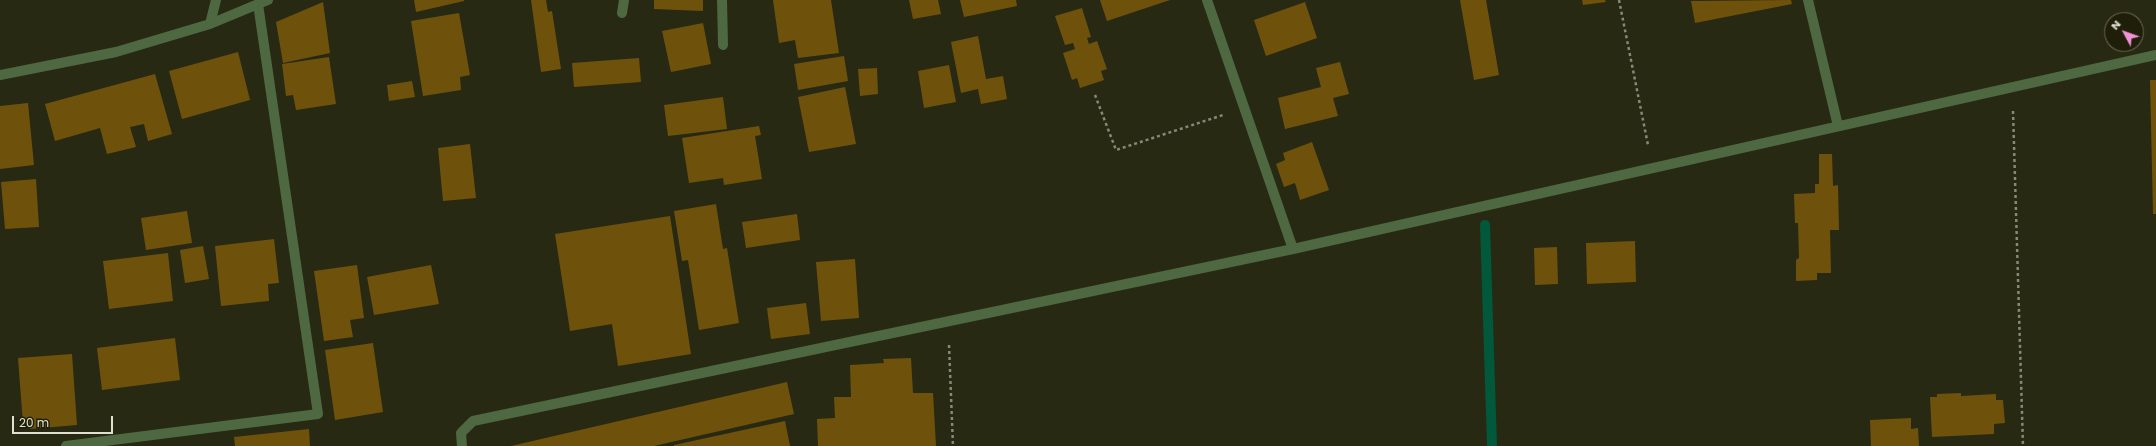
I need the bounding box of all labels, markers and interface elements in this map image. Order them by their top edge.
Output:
north arrow [2104,12,2144,52]
text: N [2107,16,2124,33]
scale bar [14,408,115,434]
text: 20 m [19,414,49,431]

